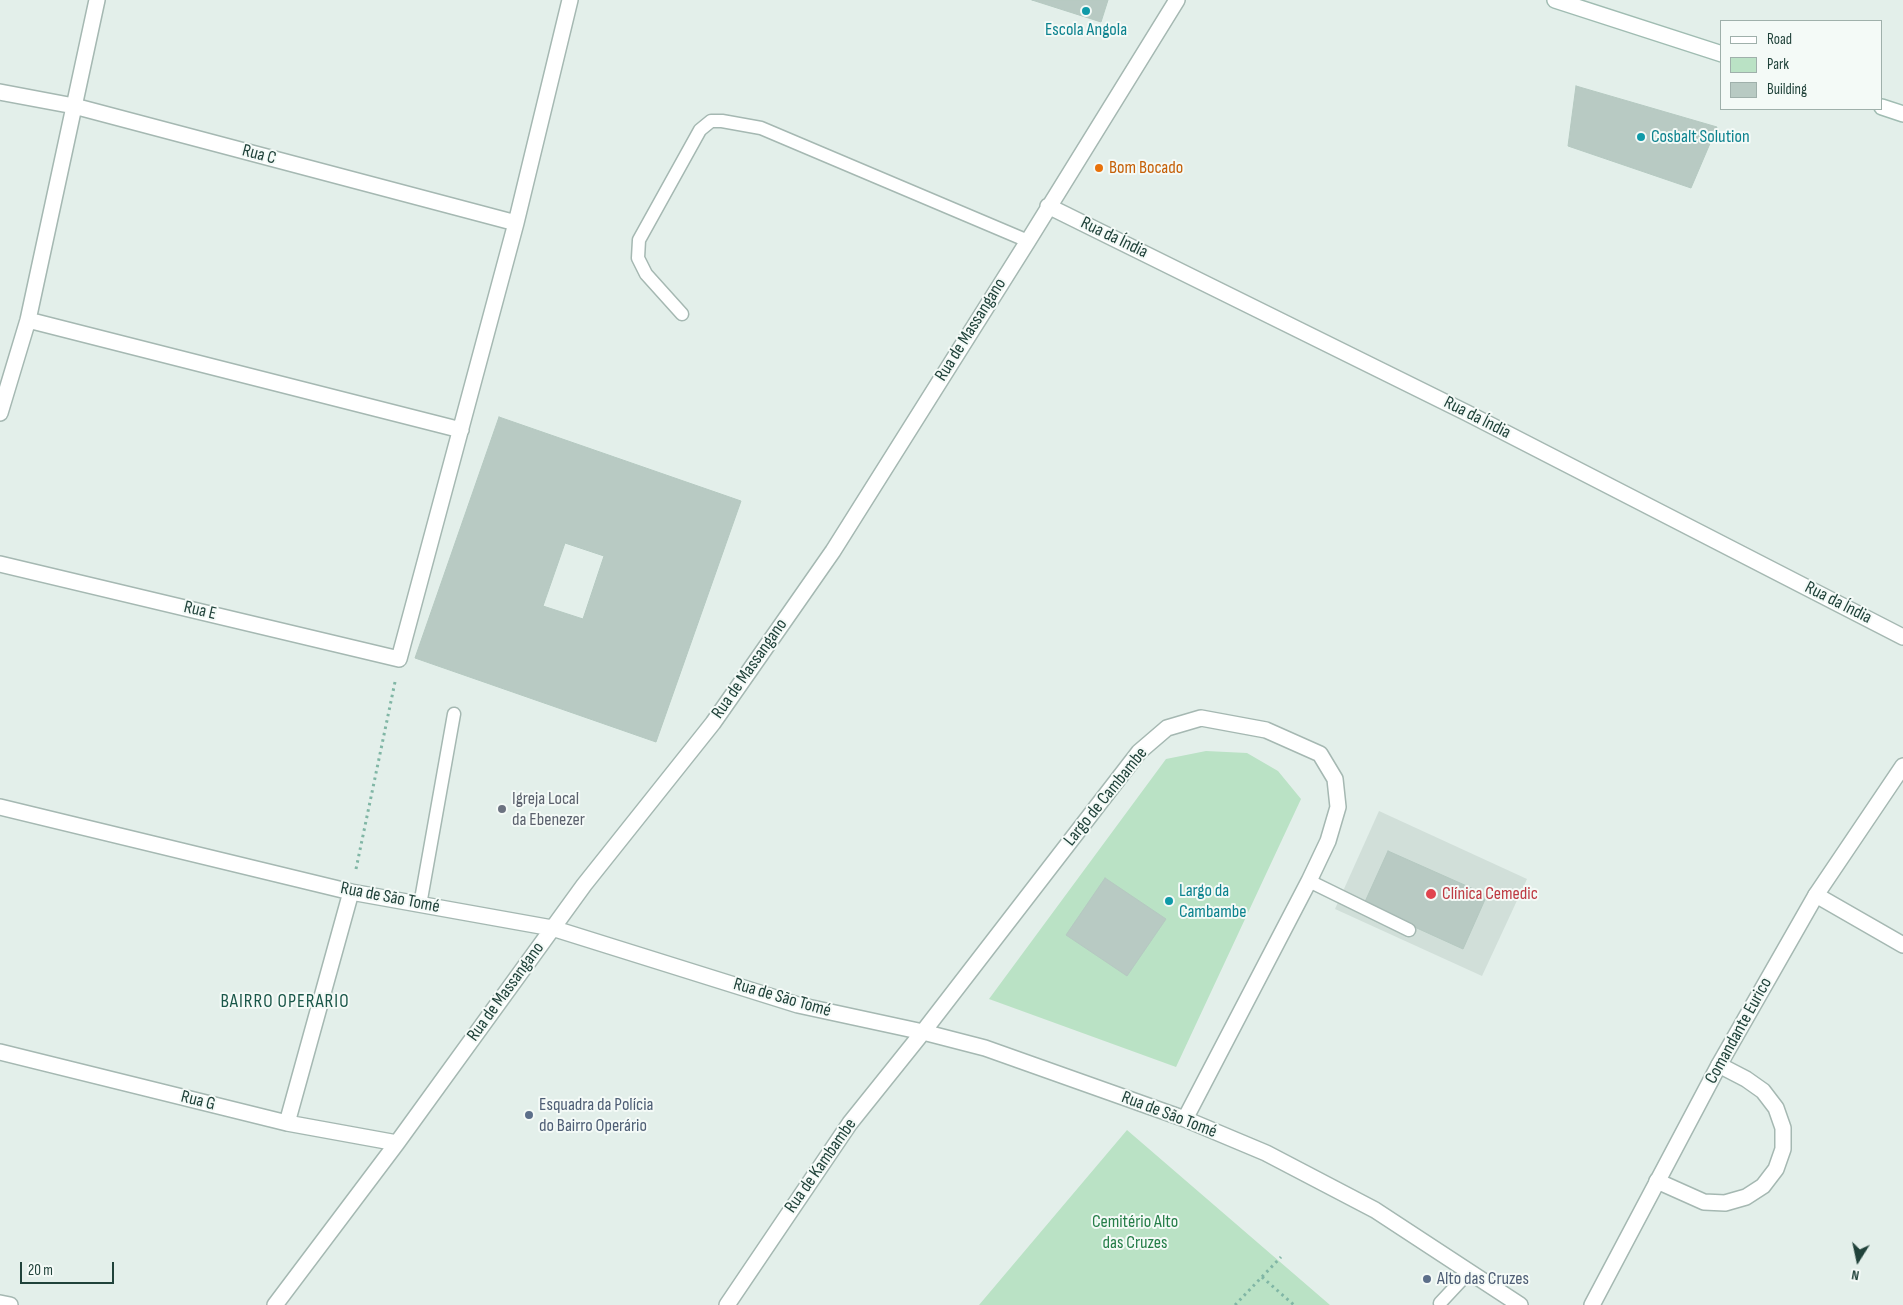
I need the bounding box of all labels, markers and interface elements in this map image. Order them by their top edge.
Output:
marker: Escola Angola [1080,5,1092,17]
place label: Escola Angola [1045,19,1127,41]
legend [1720,20,1883,110]
text: Road [1767,30,1792,49]
text: Park [1767,55,1789,74]
text: Building [1767,80,1807,99]
place label: Cosbalt Solution [1651,126,1750,148]
marker: Cosbalt Solution [1635,131,1647,143]
street label: Rua C [240,140,278,170]
place label: Bom Bocado [1109,157,1183,179]
marker: Bom Bocado [1093,162,1105,174]
street label: Rua da Índia [1077,212,1151,264]
street label: Rua de Massangano [931,275,1011,385]
street label: Rua da Índia [1440,392,1514,444]
street label: Rua da Índia [1801,577,1875,629]
street label: Rua E [181,597,219,625]
street label: Rua de Massangano [708,615,792,723]
street label: Largo de Cambambe [1060,743,1152,851]
place label: Igreja Local da Ebenezer [512,788,585,831]
marker: Igreja Local da Ebenezer [496,803,508,815]
street label: Rua de São Tomé [339,878,441,918]
place label: Largo da Cambambe [1179,880,1247,922]
place label: Clínica Cemedic [1442,883,1538,905]
marker: Clínica Cemedic [1424,887,1438,901]
marker: Largo da Cambambe [1163,895,1175,907]
street label: Rua de Massangano [463,938,549,1046]
street label: Rua de São Tomé [731,974,833,1022]
street label: Comandante Eurico [1701,974,1777,1088]
district label: BAIRRO OPERARIO [219,991,351,1013]
street label: Rua G [179,1086,217,1116]
street label: Rua de São Tomé [1118,1087,1220,1143]
place label: Esquadra da Polícia do Bairro Operário [539,1094,654,1136]
marker: Esquadra da Polícia do Bairro Operário [523,1109,535,1121]
street label: Rua de Kambambe [780,1115,862,1217]
park label: Cemitério Alto das Cruzes [1092,1211,1178,1254]
north arrow [1833,1235,1883,1285]
scale bar [22,1252,116,1284]
text: 20 m [28,1261,53,1280]
text: N [1850,1266,1860,1284]
place label: Alto das Cruzes [1437,1268,1529,1290]
marker: Alto das Cruzes [1421,1273,1433,1285]

